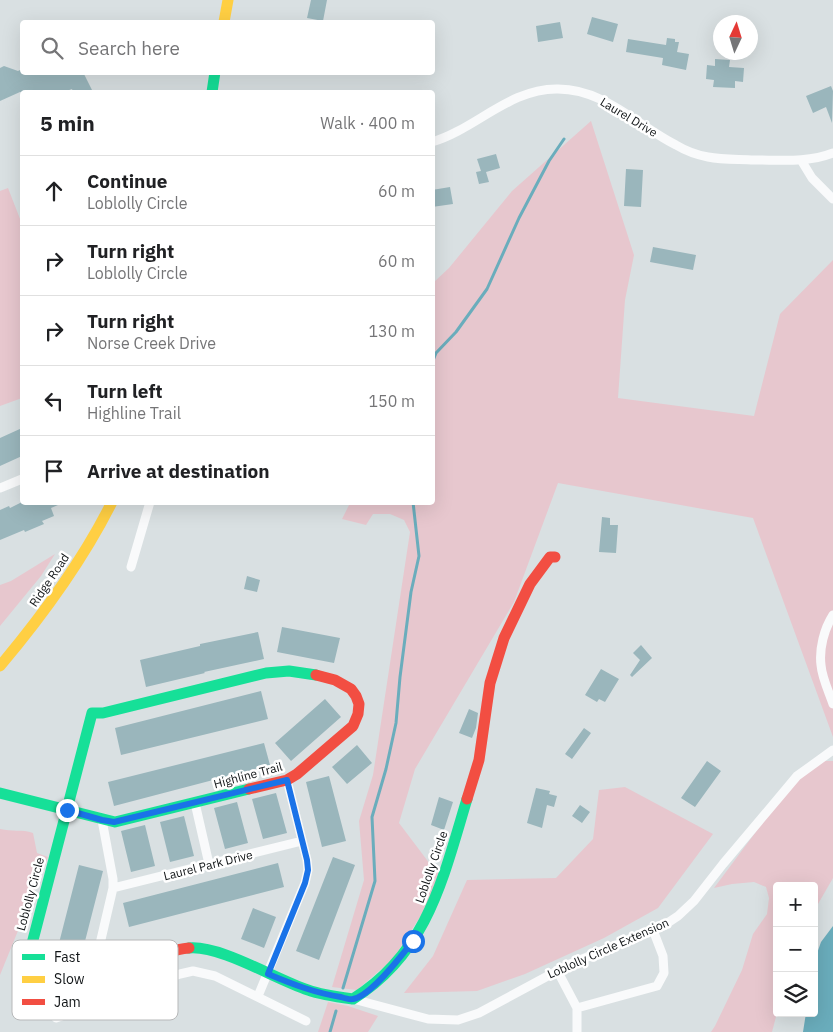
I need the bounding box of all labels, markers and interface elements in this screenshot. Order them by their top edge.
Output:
north arrow [713,15,758,60]
search box [20,20,435,75]
icon: search [38,34,66,62]
text: Search here [78,36,180,60]
street label: Laurel Drive [598,94,661,140]
text: 5 min [40,109,95,137]
text: Walk · 400 m [320,113,415,133]
text: Continue [87,169,167,193]
icon: ahead [40,177,68,205]
text: 60 m [378,181,415,201]
text: Loblolly Circle [87,193,188,213]
text: Turn right [87,239,174,263]
icon: right [40,247,68,275]
text: 60 m [378,251,415,271]
text: Loblolly Circle [87,263,188,283]
text: Turn right [87,309,174,333]
icon: right [40,317,68,345]
text: 130 m [368,321,415,341]
text: Norse Creek Drive [87,333,216,353]
text: Turn left [87,379,163,403]
icon: left [40,387,68,415]
text: 150 m [368,391,415,411]
text: Highline Trail [87,403,181,423]
icon: arrive [40,457,68,485]
text: Arrive at destination [87,459,270,483]
street label: Ridge Road [26,551,72,609]
street label: Highline Trail [212,759,284,791]
route end [56,799,79,822]
street label: Loblolly Circle [412,829,450,905]
street label: Laurel Park Drive [162,847,254,883]
street label: Loblolly Circle [13,855,47,932]
map controls [773,882,818,1017]
button: + [773,882,818,927]
street label: Loblolly Circle Extension [545,914,671,982]
button: − [773,927,818,972]
route start [402,930,425,953]
legend [12,940,178,1020]
text: Fast [54,948,80,966]
text: Slow [54,970,85,988]
button: layers [773,972,818,1017]
text: Jam [54,993,81,1011]

